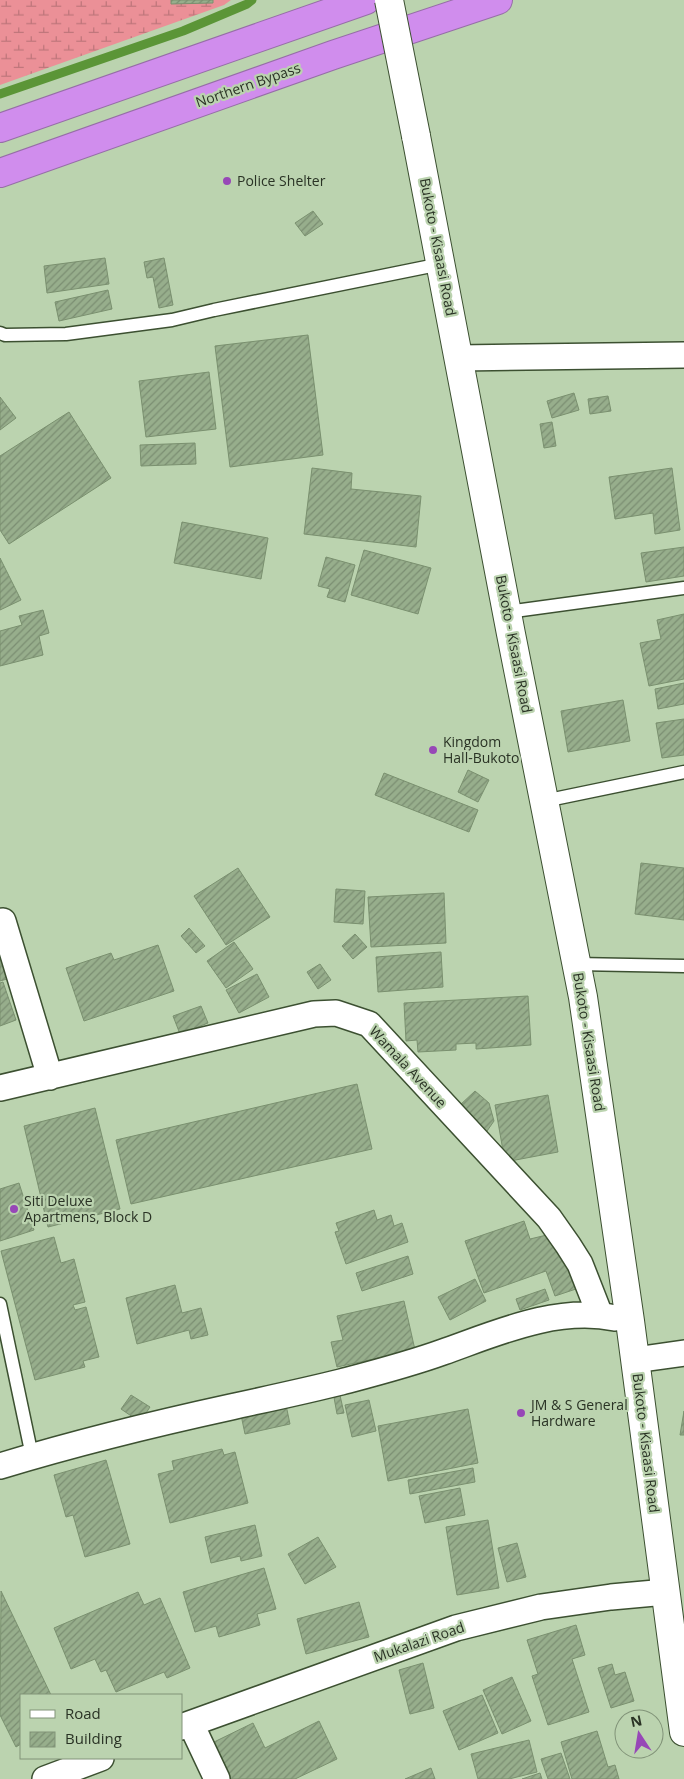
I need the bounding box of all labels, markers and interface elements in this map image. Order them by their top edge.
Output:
street label: Northern Bypass [193,58,303,111]
place label: Police Shelter [237,171,326,190]
marker: Police Shelter [221,175,233,187]
street label: Bukoto - Kisaasi Road [416,176,461,318]
street label: Bukoto - Kisaasi Road [492,573,537,715]
place label: Kingdom Hall-Bukoto [443,732,520,767]
marker: Kingdom Hall-Bukoto [427,744,439,756]
street label: Bukoto - Kisaasi Road [569,971,610,1113]
street label: Wamala Avenue [366,1022,451,1112]
place label: Siti Deluxe Apartmens, Block D [24,1191,152,1226]
marker: Siti Deluxe Apartmens, Block D [8,1203,20,1215]
street label: Bukoto - Kisaasi Road [629,1372,664,1514]
place label: JM & S General Hardware [529,1395,628,1430]
marker: JM & S General Hardware [515,1407,527,1419]
street label: Mukalazi Road [371,1617,467,1666]
legend [20,1694,182,1759]
text: Road [65,1703,101,1723]
north arrow [614,1709,664,1759]
text: N [629,1710,644,1731]
text: Building [65,1728,122,1748]

